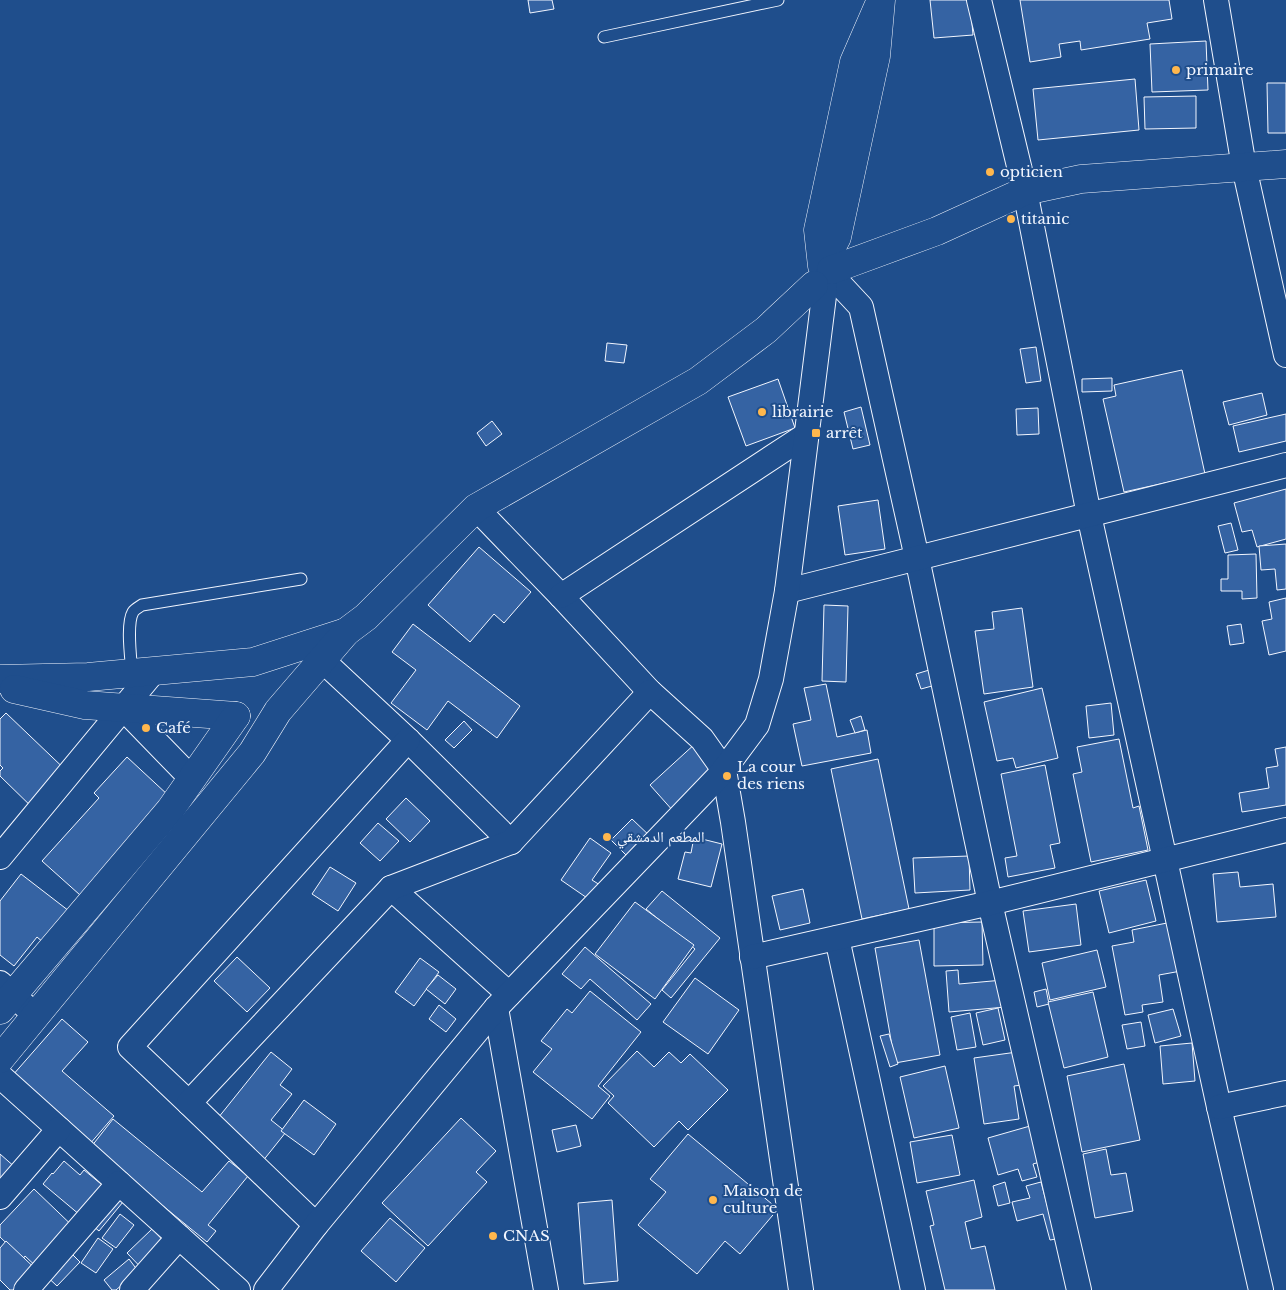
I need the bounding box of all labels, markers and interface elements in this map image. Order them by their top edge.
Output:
place label: primaire [1186,60,1254,79]
marker: primaire [1170,64,1182,76]
place label: opticien [1000,162,1063,181]
marker: opticien [984,166,996,178]
place label: titanic [1021,209,1069,228]
marker: titanic [1005,213,1017,225]
place label: librairie [772,402,833,421]
marker: librairie [756,406,768,418]
place label: arrêt [826,423,863,442]
marker: arrêt [810,427,822,439]
place label: Café [156,718,191,737]
marker: Café [140,722,152,734]
place label: La cour des riens [737,757,805,793]
marker: La cour des riens [721,770,733,782]
place label: المطعم الدمشقي [617,827,705,849]
marker: المطعم الدمشقي [601,831,613,843]
place label: Maison de culture [723,1181,803,1217]
marker: Maison de culture [707,1194,719,1206]
place label: CNAS [503,1226,550,1245]
marker: CNAS [487,1230,499,1242]

